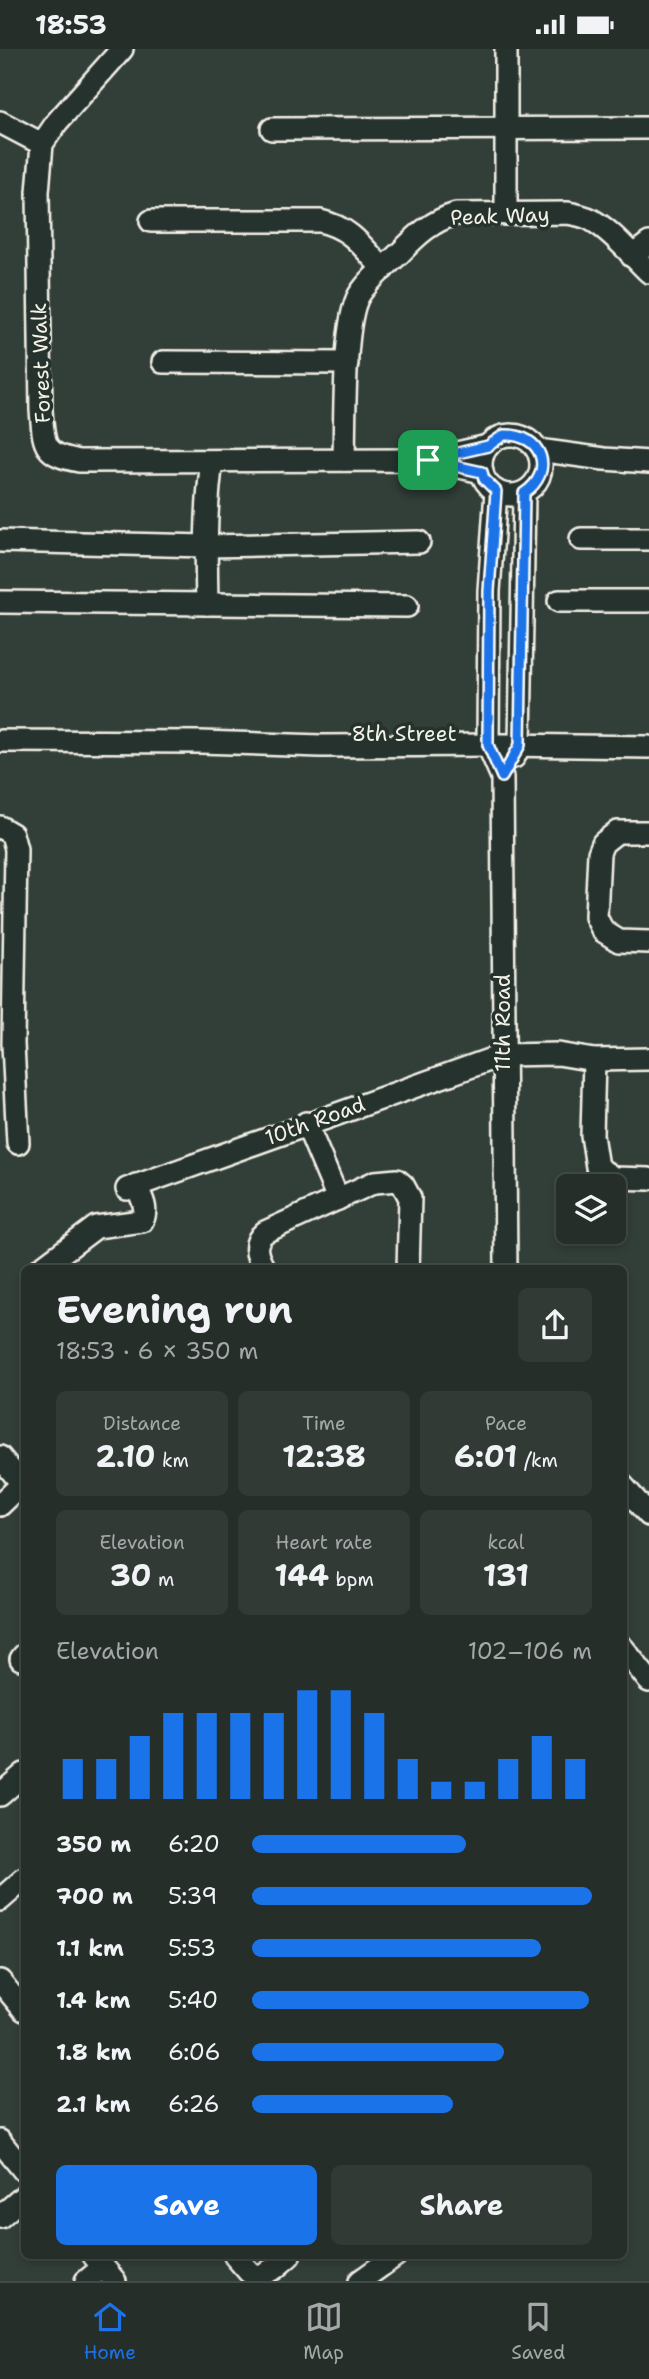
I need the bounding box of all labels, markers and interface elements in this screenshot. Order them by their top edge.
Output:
text: 18:53 [35,7,107,42]
street label: Peak Way [450,200,550,232]
street label: Forest Walk [25,302,57,424]
pin [398,430,458,490]
icon: arrive [409,441,447,479]
street label: 8th Street [351,720,457,748]
street label: 11th Road [489,974,517,1072]
street label: 10th Road [261,1090,369,1152]
map controls [556,1174,626,1244]
button: layers [556,1174,626,1244]
text: Evening run [56,1284,293,1335]
button: share [518,1288,592,1362]
text: 18:53 · 6 × 350 m [56,1336,258,1366]
text: Distance [103,1411,181,1436]
text: Time [302,1411,346,1436]
text: Pace [485,1411,527,1436]
text: 2.10 [95,1436,155,1477]
text: 12:38 [282,1436,366,1477]
text: 6:01 [454,1436,518,1477]
text: km [155,1448,189,1473]
text: /km [518,1448,558,1473]
text: Elevation [99,1530,185,1555]
text: Heart rate [276,1530,372,1555]
text: kcal [488,1530,524,1555]
text: 30 [110,1555,152,1596]
text: 144 [274,1555,329,1596]
text: 131 [483,1555,529,1596]
text: m [152,1567,174,1592]
text: bpm [329,1567,374,1592]
text: Elevation [56,1636,159,1666]
text: 102–106 m [468,1636,592,1666]
text: 350 m [56,1829,131,1859]
text: 6:20 [168,1829,220,1859]
text: 700 m [56,1881,133,1911]
text: 5:39 [168,1881,217,1911]
text: 1.1 km [56,1933,124,1963]
text: 5:53 [168,1933,216,1963]
text: 1.4 km [56,1985,130,2015]
text: 5:40 [168,1985,218,2015]
text: 1.8 km [56,2037,131,2067]
text: 6:06 [168,2037,221,2067]
text: 2.1 km [56,2089,130,2119]
text: 6:26 [168,2089,220,2119]
button: Save [56,2165,317,2245]
button: Share [331,2165,592,2245]
tab: Home [84,2298,136,2365]
tab: Map [303,2298,344,2365]
tab: Saved [511,2298,565,2365]

